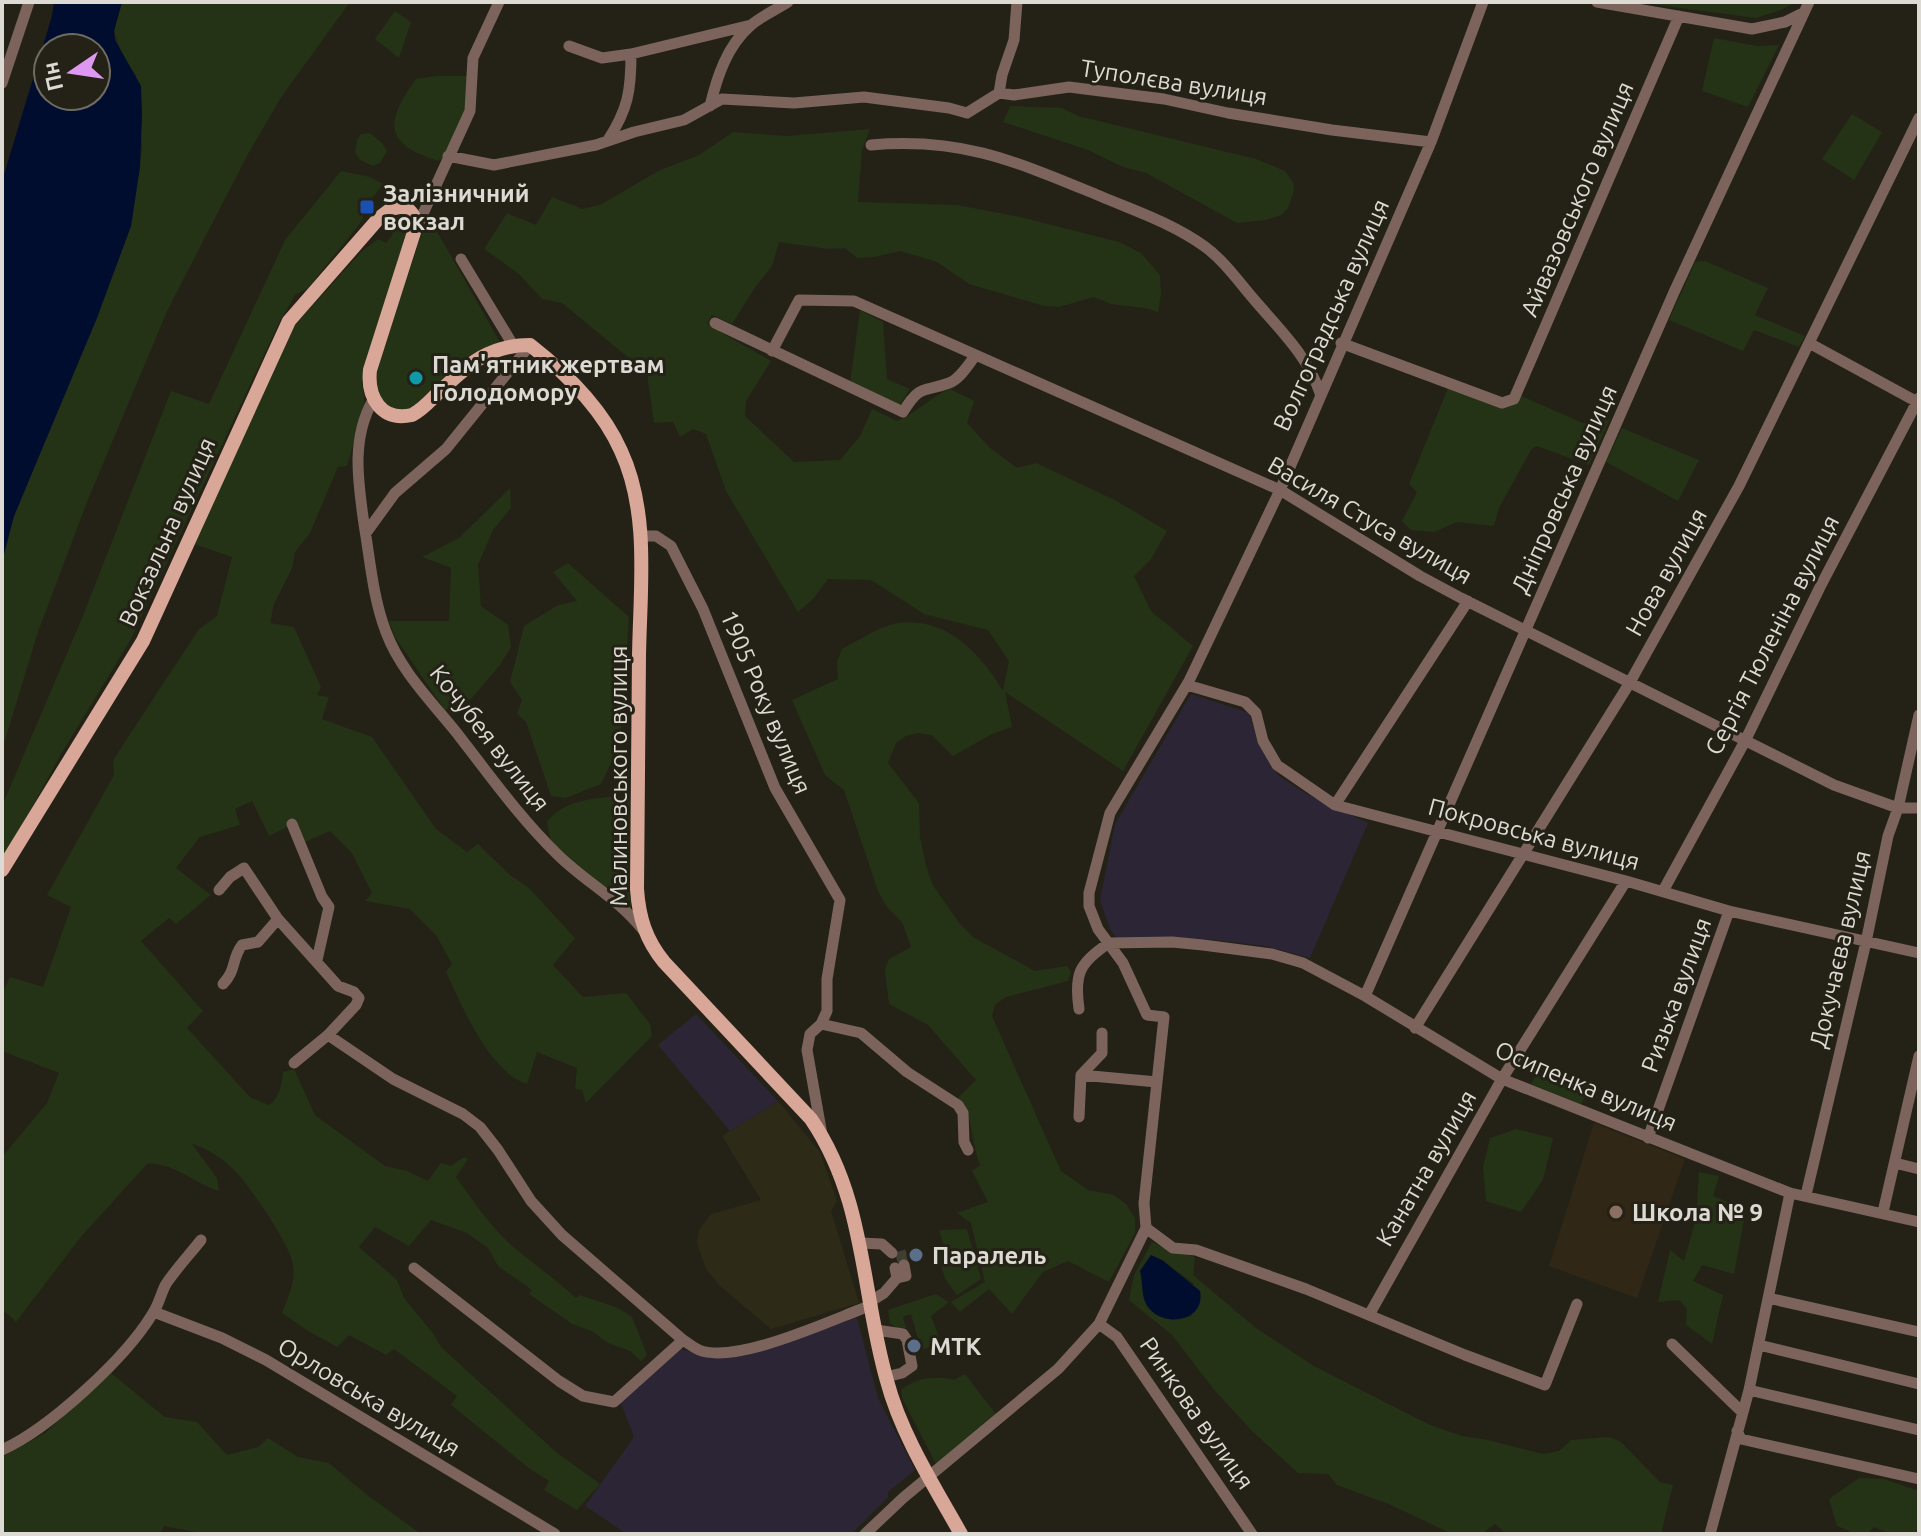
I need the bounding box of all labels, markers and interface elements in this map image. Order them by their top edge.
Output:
north arrow [32,32,112,112]
street label: Туполєва вулиця [1079,54,1269,110]
text: Пн [37,60,67,93]
street label: Айвазовського вулиця [1515,78,1639,320]
place label: Залізничний вокзал [383,180,529,235]
street label: Волгоградська вулиця [1268,195,1394,435]
marker: Залізничний вокзал [358,198,376,216]
place label: Пам'ятник жертвам Голодомору [432,351,665,406]
marker: Пам'ятник жертвам Голодомору [407,369,425,387]
street label: Дніпровська вулиця [1506,381,1622,597]
street label: Вокзальна вулиця [113,434,221,630]
street label: Василя Стуса вулиця [1263,451,1477,589]
street label: Нова вулиця [1620,504,1712,640]
street label: Сергія Тюленіна вулиця [1700,511,1844,759]
street label: 1905 Року вулиця [715,606,817,798]
street label: Малиновського вулиця [605,646,632,906]
street label: Кочубея вулиця [425,660,555,816]
street label: Покровська вулиця [1425,793,1643,875]
street label: Докучаєва вулиця [1804,848,1876,1050]
street label: Ризька вулиця [1636,914,1716,1076]
street label: Осипенка вулиця [1491,1036,1681,1136]
street label: Канатна вулиця [1370,1085,1482,1251]
place label: Школа № 9 [1632,1199,1763,1226]
marker: Школа № 9 [1607,1203,1625,1221]
place label: Паралель [932,1242,1046,1269]
marker: Паралель [907,1246,925,1264]
street label: Орловська вулиця [273,1332,465,1462]
street label: Ринкова вулиця [1135,1332,1259,1494]
place label: МТК [930,1333,982,1360]
marker: МТК [905,1337,923,1355]

